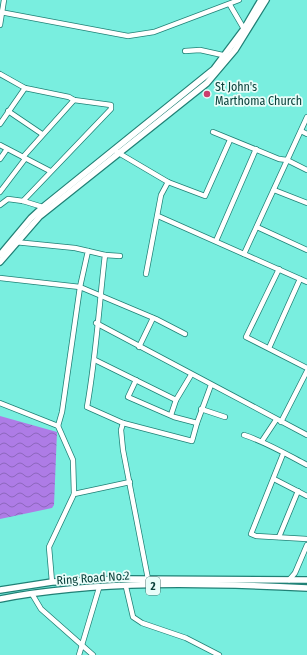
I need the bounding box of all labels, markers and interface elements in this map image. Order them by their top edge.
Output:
place label: St John's Marthoma Church [215,80,302,108]
marker: St John's Marthoma Church [202,89,212,99]
street label: Ring Road No.2 [56,568,130,588]
road number: 2 [146,577,160,595]

